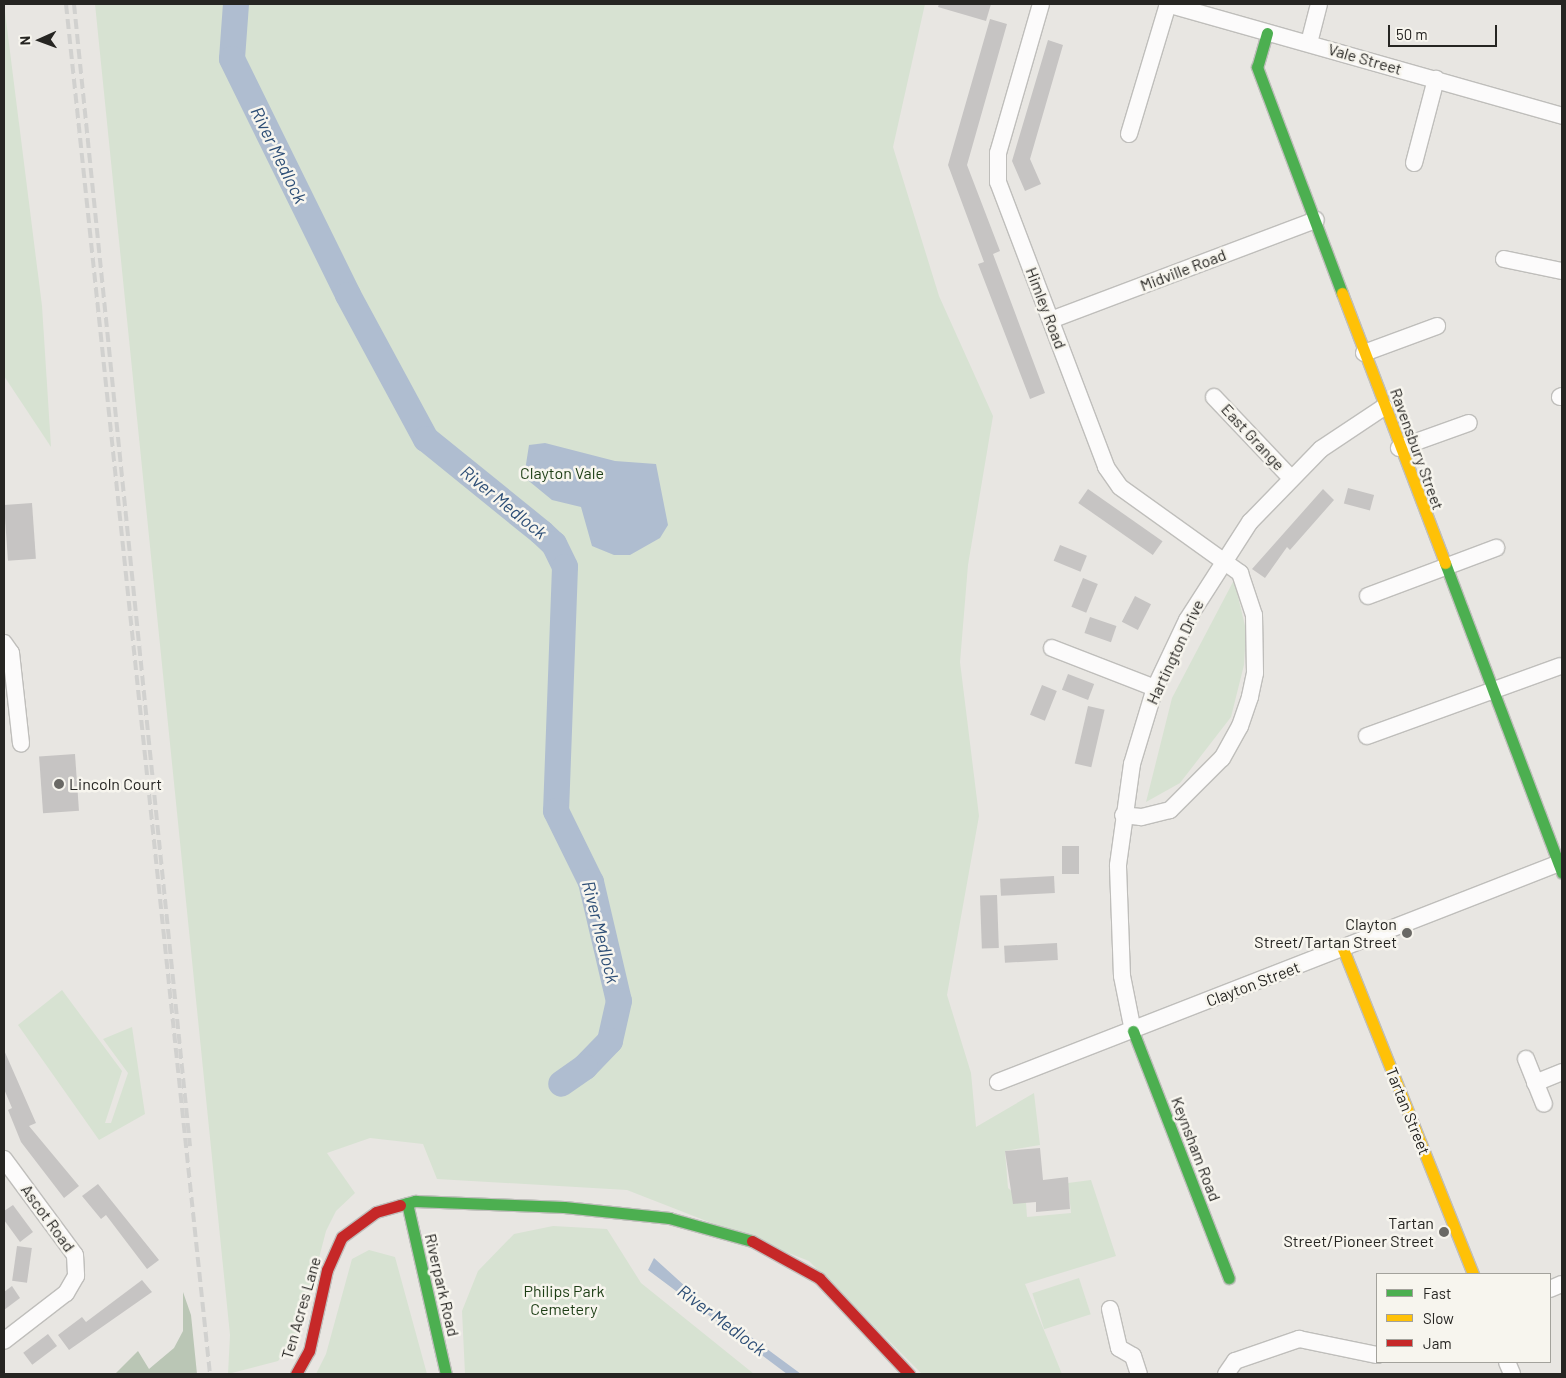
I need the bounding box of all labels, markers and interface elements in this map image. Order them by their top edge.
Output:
north arrow [15,15,65,65]
scale bar [1391,15,1500,47]
text: 50 m [1396,25,1428,43]
text: N [16,36,33,45]
street label: Vale Street [1326,39,1404,79]
water label: River Medlock [246,103,312,207]
street label: Midville Road [1137,245,1229,295]
street label: Himley Road [1022,265,1070,351]
street label: Ravensbury Street [1386,386,1448,512]
street label: East Grange [1217,400,1289,474]
water label: River Medlock [456,461,552,543]
park label: Clayton Vale [520,463,604,483]
street label: Hartington Drive [1142,596,1208,708]
place label: Lincoln Court [69,774,162,794]
marker: Lincoln Court [53,778,65,790]
water label: River Medlock [578,878,624,986]
place label: Clayton Street/Tartan Street [1254,914,1397,952]
marker: Clayton Street/Tartan Street [1401,927,1413,939]
street label: Clayton Street [1204,957,1302,1011]
street label: Tartan Street [1382,1064,1434,1158]
street label: Keynsham Road [1167,1094,1225,1204]
street label: Ascot Road [17,1181,79,1255]
place label: Tartan Street/Pioneer Street [1283,1213,1434,1251]
marker: Tartan Street/Pioneer Street [1438,1226,1450,1238]
street label: Riverpark Road [421,1232,463,1338]
street label: Ten Acres Lane [277,1255,325,1361]
legend [1376,1273,1551,1363]
water label: River Medlock [674,1280,770,1360]
park label: Philips Park Cemetery [523,1281,605,1319]
text: Fast [1423,1284,1451,1302]
text: Slow [1423,1309,1454,1327]
text: Jam [1423,1334,1452,1352]

